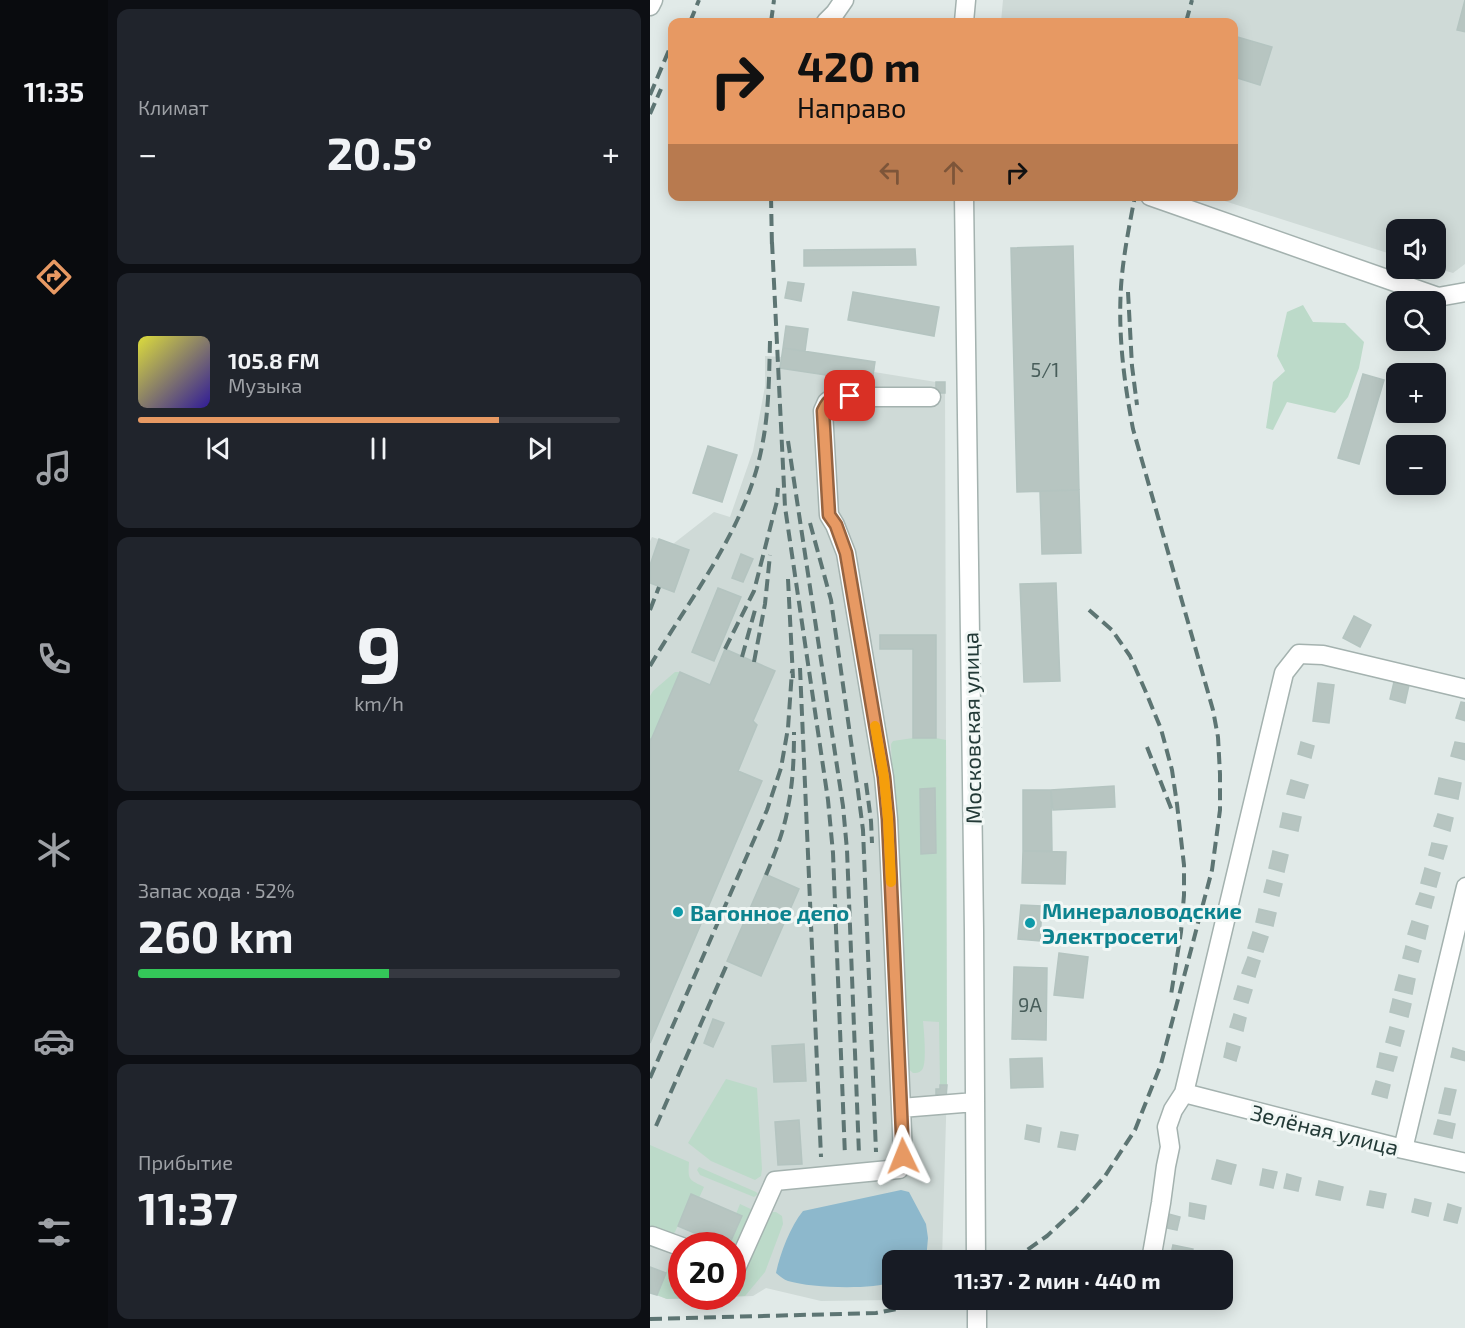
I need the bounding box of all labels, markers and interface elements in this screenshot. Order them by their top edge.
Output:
text: 420 m [797,40,921,90]
icon: right [698,42,776,120]
text: 11:35 [24,75,84,107]
text: Направо [797,91,906,123]
text: Климат [138,95,209,119]
text: 20.5° [327,125,432,179]
text: − [138,133,157,173]
text: + [602,133,620,173]
icon: left [874,156,907,189]
icon: ahead [937,156,970,189]
icon: right [1000,156,1033,189]
map controls [1386,219,1446,495]
button: sound [1386,219,1446,279]
icon: directions [33,256,75,298]
button: search [1386,291,1446,351]
text: 105.8 FM [228,347,320,373]
house number: 5/1 [1030,357,1060,381]
button: + [1386,363,1446,423]
pin [824,370,875,421]
text: Музыка [228,373,302,397]
icon: arrive [833,379,866,412]
icon: previous [202,432,235,465]
icon: pause [362,432,395,465]
icon: next [523,432,556,465]
button: − [1386,435,1446,495]
icon: music [33,447,75,489]
text: 9 [356,605,402,699]
street label: Московская улица [956,632,987,824]
icon: phone [33,638,75,680]
text: km/h [354,691,404,715]
icon: climate [33,829,75,871]
text: Запас хода · 52% [138,878,295,902]
place label: Минераловодские Электросети [1042,897,1242,948]
place label: Вагонное депо [690,899,849,925]
marker: Вагонное депо [671,905,685,919]
text: 260 km [138,908,294,962]
marker: Минераловодские Электросети [1023,916,1037,930]
house number: 9А [1018,992,1042,1016]
icon: car [33,1020,75,1062]
street label: Зелёная улица [1248,1098,1402,1161]
position arrow [871,1124,935,1188]
text: Прибытие [138,1150,233,1174]
text: 11:37 [138,1180,238,1234]
icon: filters [33,1211,75,1253]
speed limit sign: 20 [668,1232,746,1310]
text: 11:37 · 2 мин · 440 m [954,1267,1161,1293]

